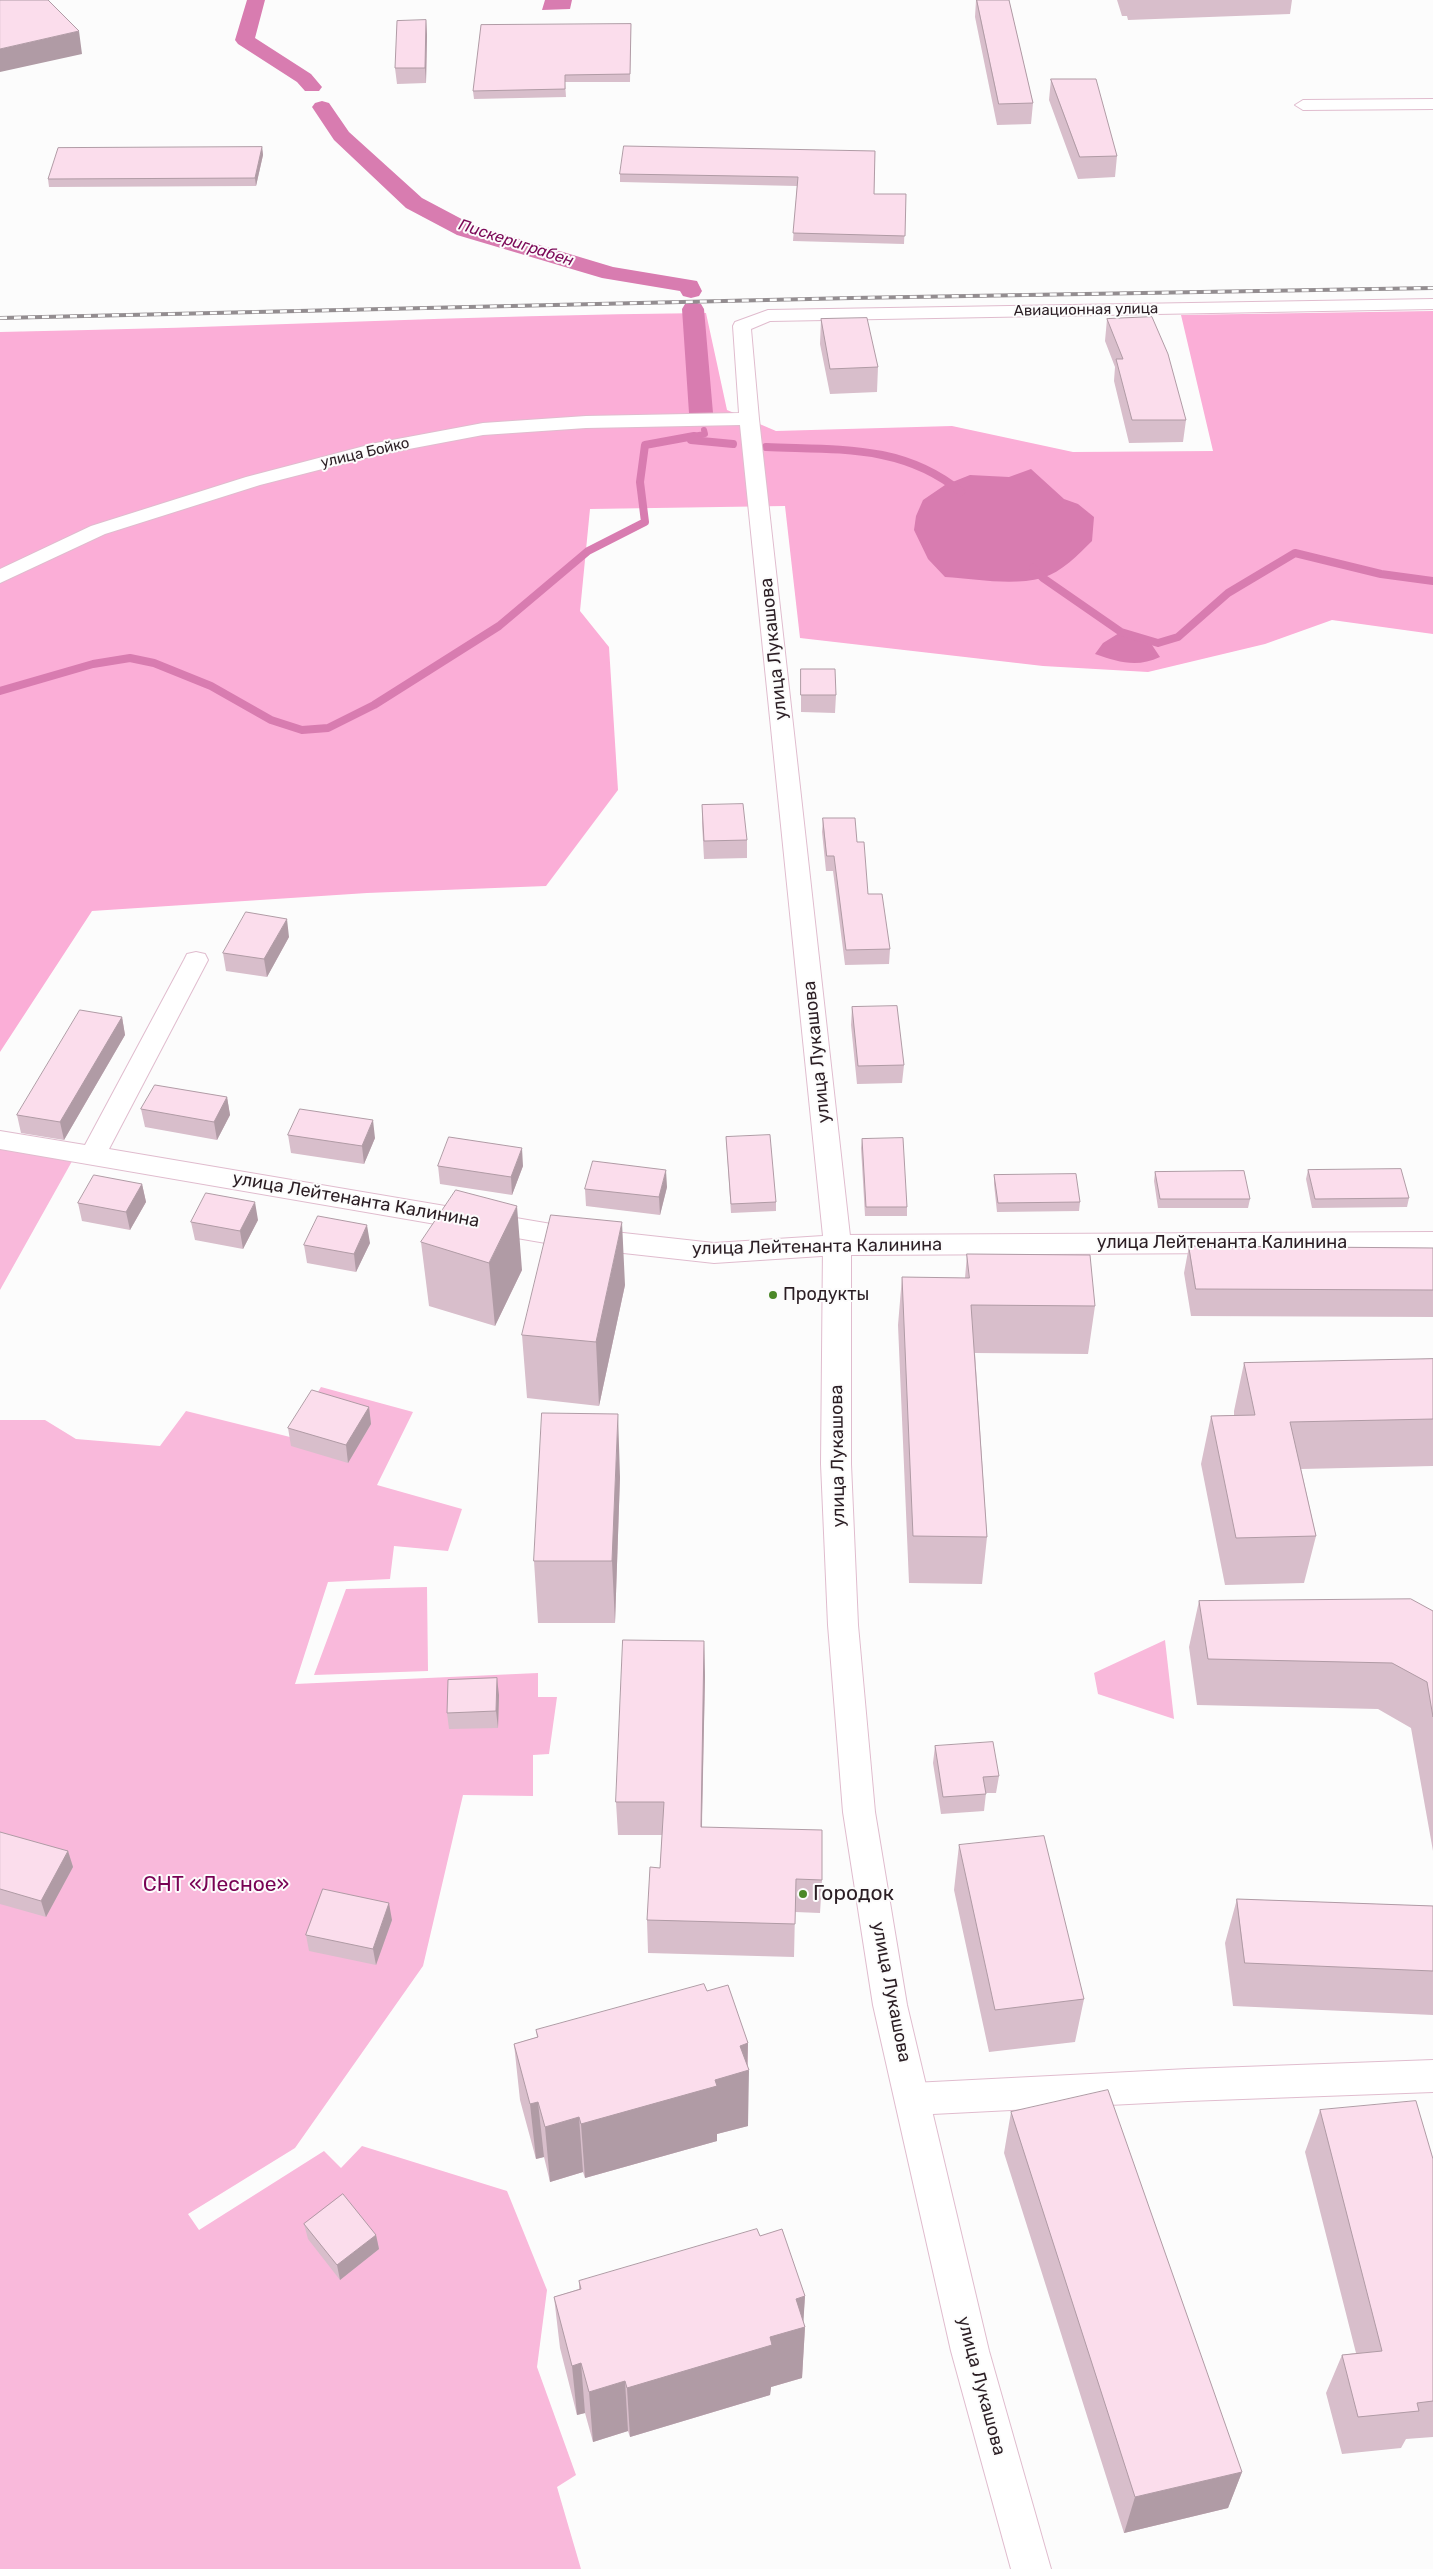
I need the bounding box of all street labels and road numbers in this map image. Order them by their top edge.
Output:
street label: Авиационная улица [1014,300,1158,320]
street label: улица Бойко [319,434,411,472]
street label: улица Лукашова [756,577,792,721]
street label: улица Лукашова [799,980,835,1124]
street label: улица Лейтенанта Калинина [231,1168,481,1232]
street label: улица Лейтенанта Калинина [1097,1232,1347,1254]
street label: улица Лейтенанта Калинина [692,1234,942,1260]
street label: улица Лукашова [826,1384,850,1528]
street label: улица Лукашова [867,1920,915,2064]
street label: улица Лукашова [952,2314,1010,2458]

